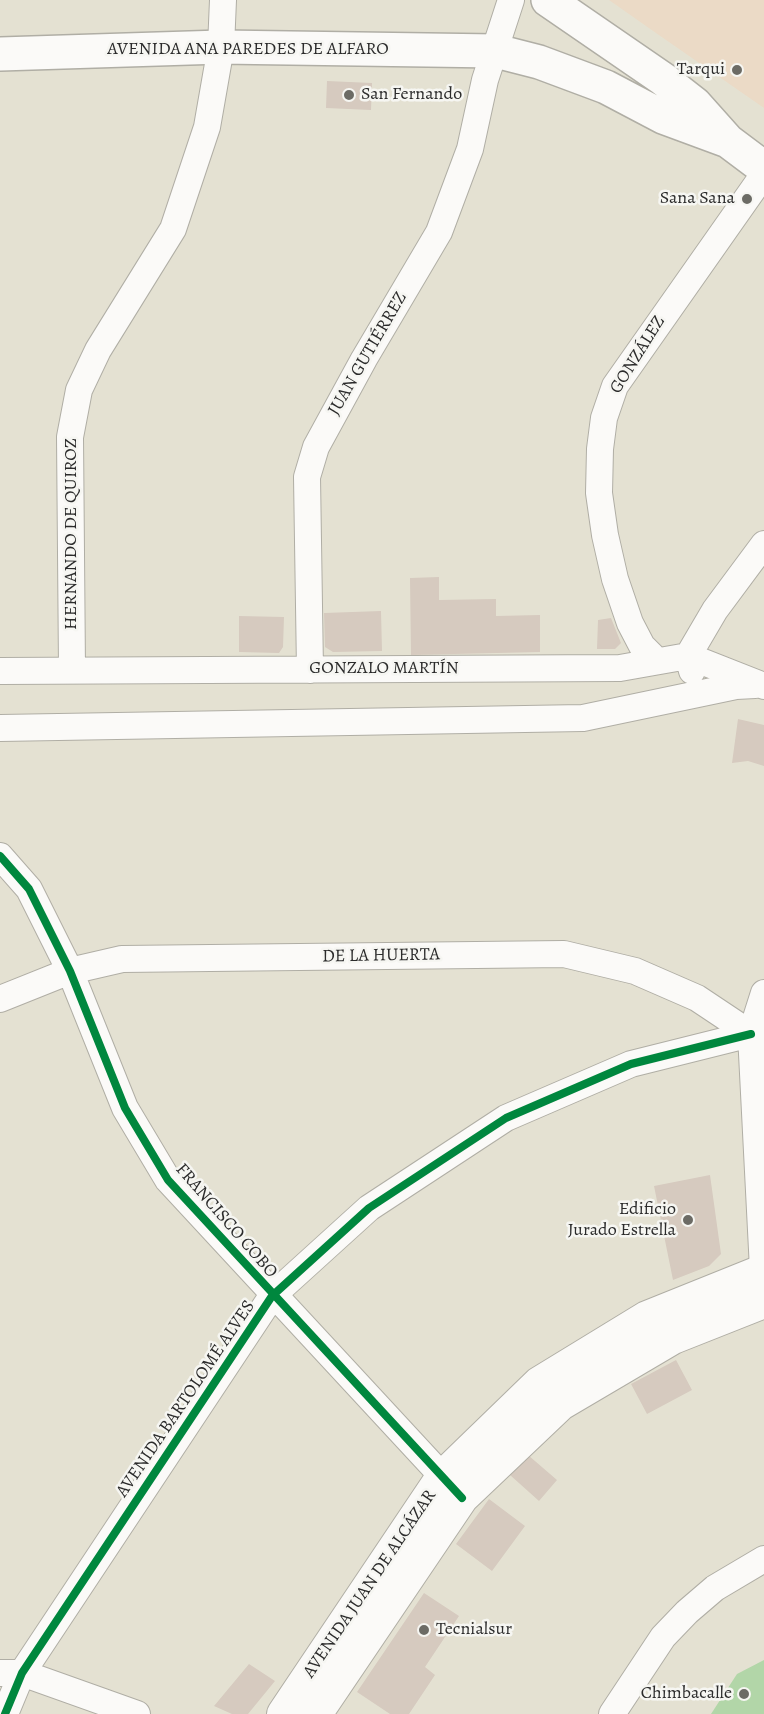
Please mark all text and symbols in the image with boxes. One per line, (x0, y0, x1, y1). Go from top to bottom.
street label: AVENIDA ANA PAREDES DE ALFARO (107, 39, 389, 61)
place label: Tarqui (677, 59, 725, 81)
marker: Tarqui (730, 63, 744, 77)
place label: San Fernando (361, 84, 462, 106)
marker: San Fernando (342, 88, 356, 102)
place label: Sana Sana (660, 188, 735, 210)
marker: Sana Sana (740, 192, 754, 206)
street label: JUAN GUTIÉRREZ (324, 288, 412, 420)
street label: GONZÁLEZ (606, 312, 670, 398)
street label: HERNANDO DE QUIROZ (61, 438, 83, 630)
street label: GONZALO MARTÍN (309, 658, 459, 680)
street label: DE LA HUERTA (322, 944, 440, 968)
street label: FRANCISCO COBO (170, 1159, 282, 1283)
place label: Edificio Jurado Estrella (568, 1199, 676, 1242)
marker: Edificio Jurado Estrella (681, 1213, 695, 1227)
street label: AVENIDA BARTOLOMÉ ALVES (112, 1296, 260, 1502)
street label: AVENIDA JUAN DE ALCÁZAR (299, 1486, 441, 1682)
place label: Tecnialsur (436, 1619, 512, 1641)
marker: Tecnialsur (417, 1623, 431, 1637)
place label: Chimbacalle (641, 1683, 732, 1705)
marker: Chimbacalle (737, 1687, 751, 1701)

